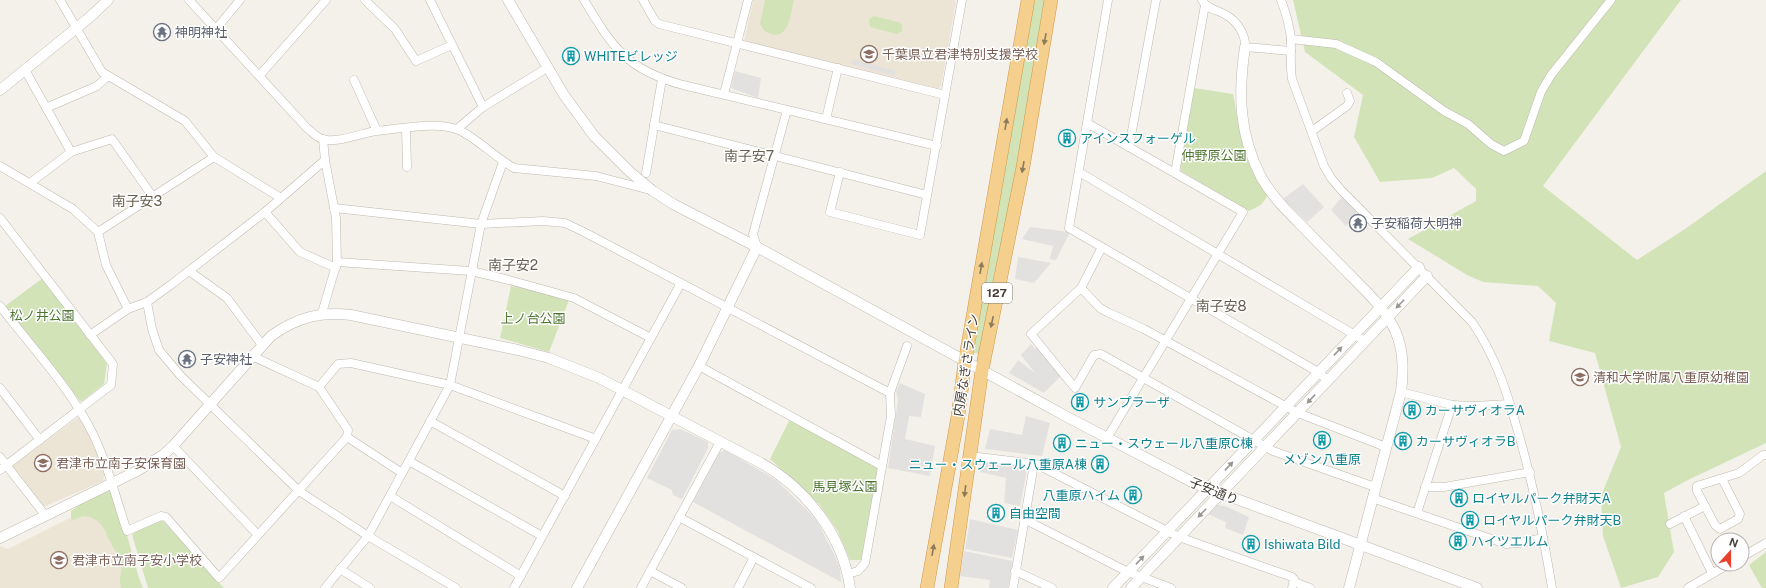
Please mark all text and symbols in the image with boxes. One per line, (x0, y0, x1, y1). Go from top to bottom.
temple icon: 神明神社 (152, 22, 172, 42)
place label: 神明神社 (175, 25, 227, 40)
one-way arrow (1042, 32, 1048, 45)
school or university icon: 千葉県立君津特別支援学校 (859, 44, 879, 64)
building icon: WHITEビレッジ (561, 46, 581, 66)
place label: 千葉県立君津特別支援学校 (882, 47, 1038, 62)
place label: WHITEビレッジ (584, 49, 678, 64)
one-way arrow (1003, 118, 1009, 130)
building icon: アインスフォーゲル (1057, 128, 1077, 148)
place label: アインスフォーゲル (1080, 131, 1196, 146)
district label: 南子安7 (724, 148, 774, 164)
park label: 仲野原公園 (1181, 148, 1247, 163)
one-way arrow (1020, 160, 1026, 173)
district label: 南子安3 (112, 193, 163, 209)
temple icon: 子安稲荷大明神 (1348, 213, 1368, 233)
place label: 子安稲荷大明神 (1371, 216, 1462, 231)
district label: 南子安2 (488, 257, 538, 273)
one-way arrow (978, 262, 984, 275)
road number: 127 (982, 283, 1012, 303)
district label: 南子安8 (1195, 298, 1247, 314)
one-way arrow (1396, 299, 1405, 309)
park label: 松ノ井公園 (9, 308, 75, 323)
park label: 上ノ台公園 (500, 311, 566, 326)
street label: 内房なぎさライン (950, 312, 982, 418)
one-way arrow (988, 315, 994, 328)
one-way arrow (1333, 346, 1343, 356)
temple icon: 子安神社 (177, 349, 197, 369)
place label: 子安神社 (200, 352, 252, 367)
school or university icon: 清和大学附属八重原幼稚園 (1570, 367, 1590, 387)
place label: 清和大学附属八重原幼稚園 (1593, 370, 1749, 385)
building icon: サンプラーザ (1070, 392, 1090, 412)
one-way arrow (1307, 394, 1316, 403)
place label: サンプラーザ (1093, 395, 1170, 410)
building icon: カーサヴィオラA (1402, 400, 1422, 420)
place label: カーサヴィオラA (1425, 403, 1525, 418)
building icon: メゾン八重原 (1312, 430, 1332, 450)
building icon: カーサヴィオラB (1393, 431, 1413, 451)
building icon: ニュー・スウェール八重原C棟 (1052, 433, 1072, 453)
place label: カーサヴィオラB (1416, 434, 1515, 449)
place label: ニュー・スウェール八重原C棟 (1075, 436, 1253, 451)
place label: メゾン八重原 (1283, 452, 1361, 467)
school or university icon: 君津市立南子安保育園 (33, 453, 53, 473)
building icon: ニュー・スウェール八重原A棟 (1090, 454, 1110, 474)
place label: 君津市立南子安保育園 (56, 456, 186, 471)
place label: ニュー・スウェール八重原A棟 (909, 457, 1087, 472)
one-way arrow (1225, 460, 1234, 471)
street label: 子安通り (1187, 474, 1241, 508)
park label: 馬見塚公園 (812, 479, 878, 494)
one-way arrow (962, 485, 968, 497)
building icon: 八重原ハイム (1123, 485, 1143, 505)
place label: 八重原ハイム (1043, 488, 1120, 503)
building icon: ロイヤルパーク弁財天A (1449, 488, 1469, 508)
place label: ロイヤルパーク弁財天A (1472, 491, 1611, 506)
building icon: 自由空間 (986, 503, 1006, 523)
place label: 自由空間 (1009, 506, 1061, 521)
one-way arrow (1197, 508, 1207, 518)
building icon: ロイヤルパーク弁財天B (1460, 510, 1480, 530)
place label: ロイヤルパーク弁財天B (1483, 513, 1621, 528)
building icon: ハイツエルム (1448, 531, 1468, 551)
north arrow (1710, 532, 1750, 572)
building icon: Ishiwata Bild (1241, 534, 1261, 554)
place label: ハイツエルム (1471, 534, 1548, 549)
text: N (1727, 536, 1740, 550)
place label: Ishiwata Bild (1264, 537, 1341, 552)
one-way arrow (931, 543, 937, 556)
school or university icon: 君津市立南子安小学校 (49, 550, 69, 570)
place label: 君津市立南子安小学校 (72, 553, 202, 568)
one-way arrow (1135, 555, 1145, 565)

